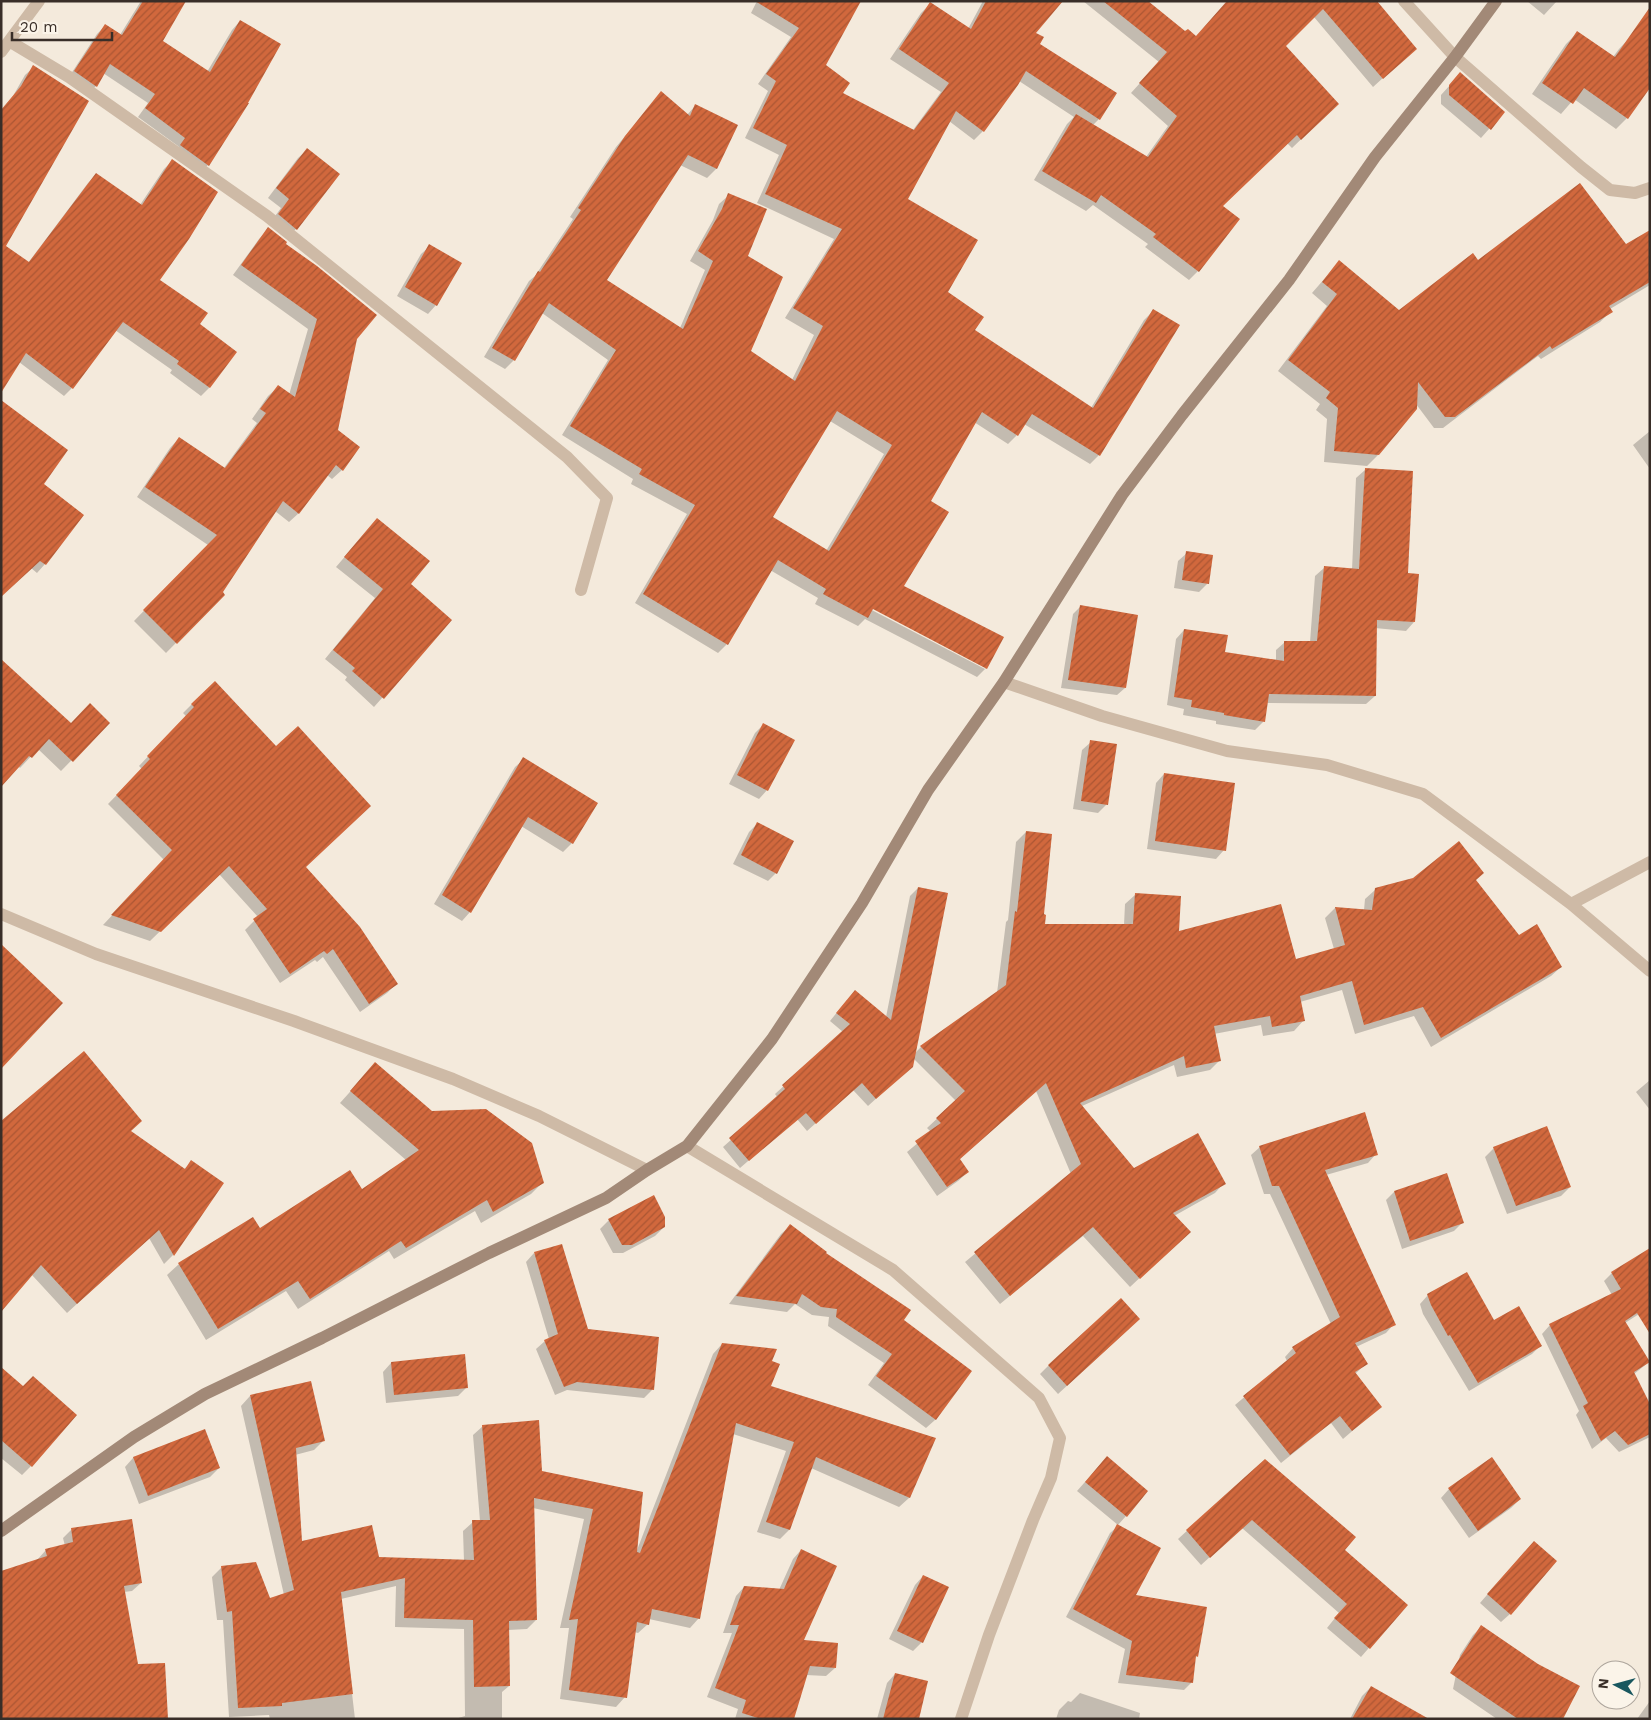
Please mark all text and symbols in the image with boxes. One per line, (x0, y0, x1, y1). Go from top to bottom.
scale bar (12, 10, 112, 42)
text: 20 m (20, 18, 58, 36)
north arrow (1591, 1660, 1641, 1710)
text: N (1595, 1678, 1612, 1690)

